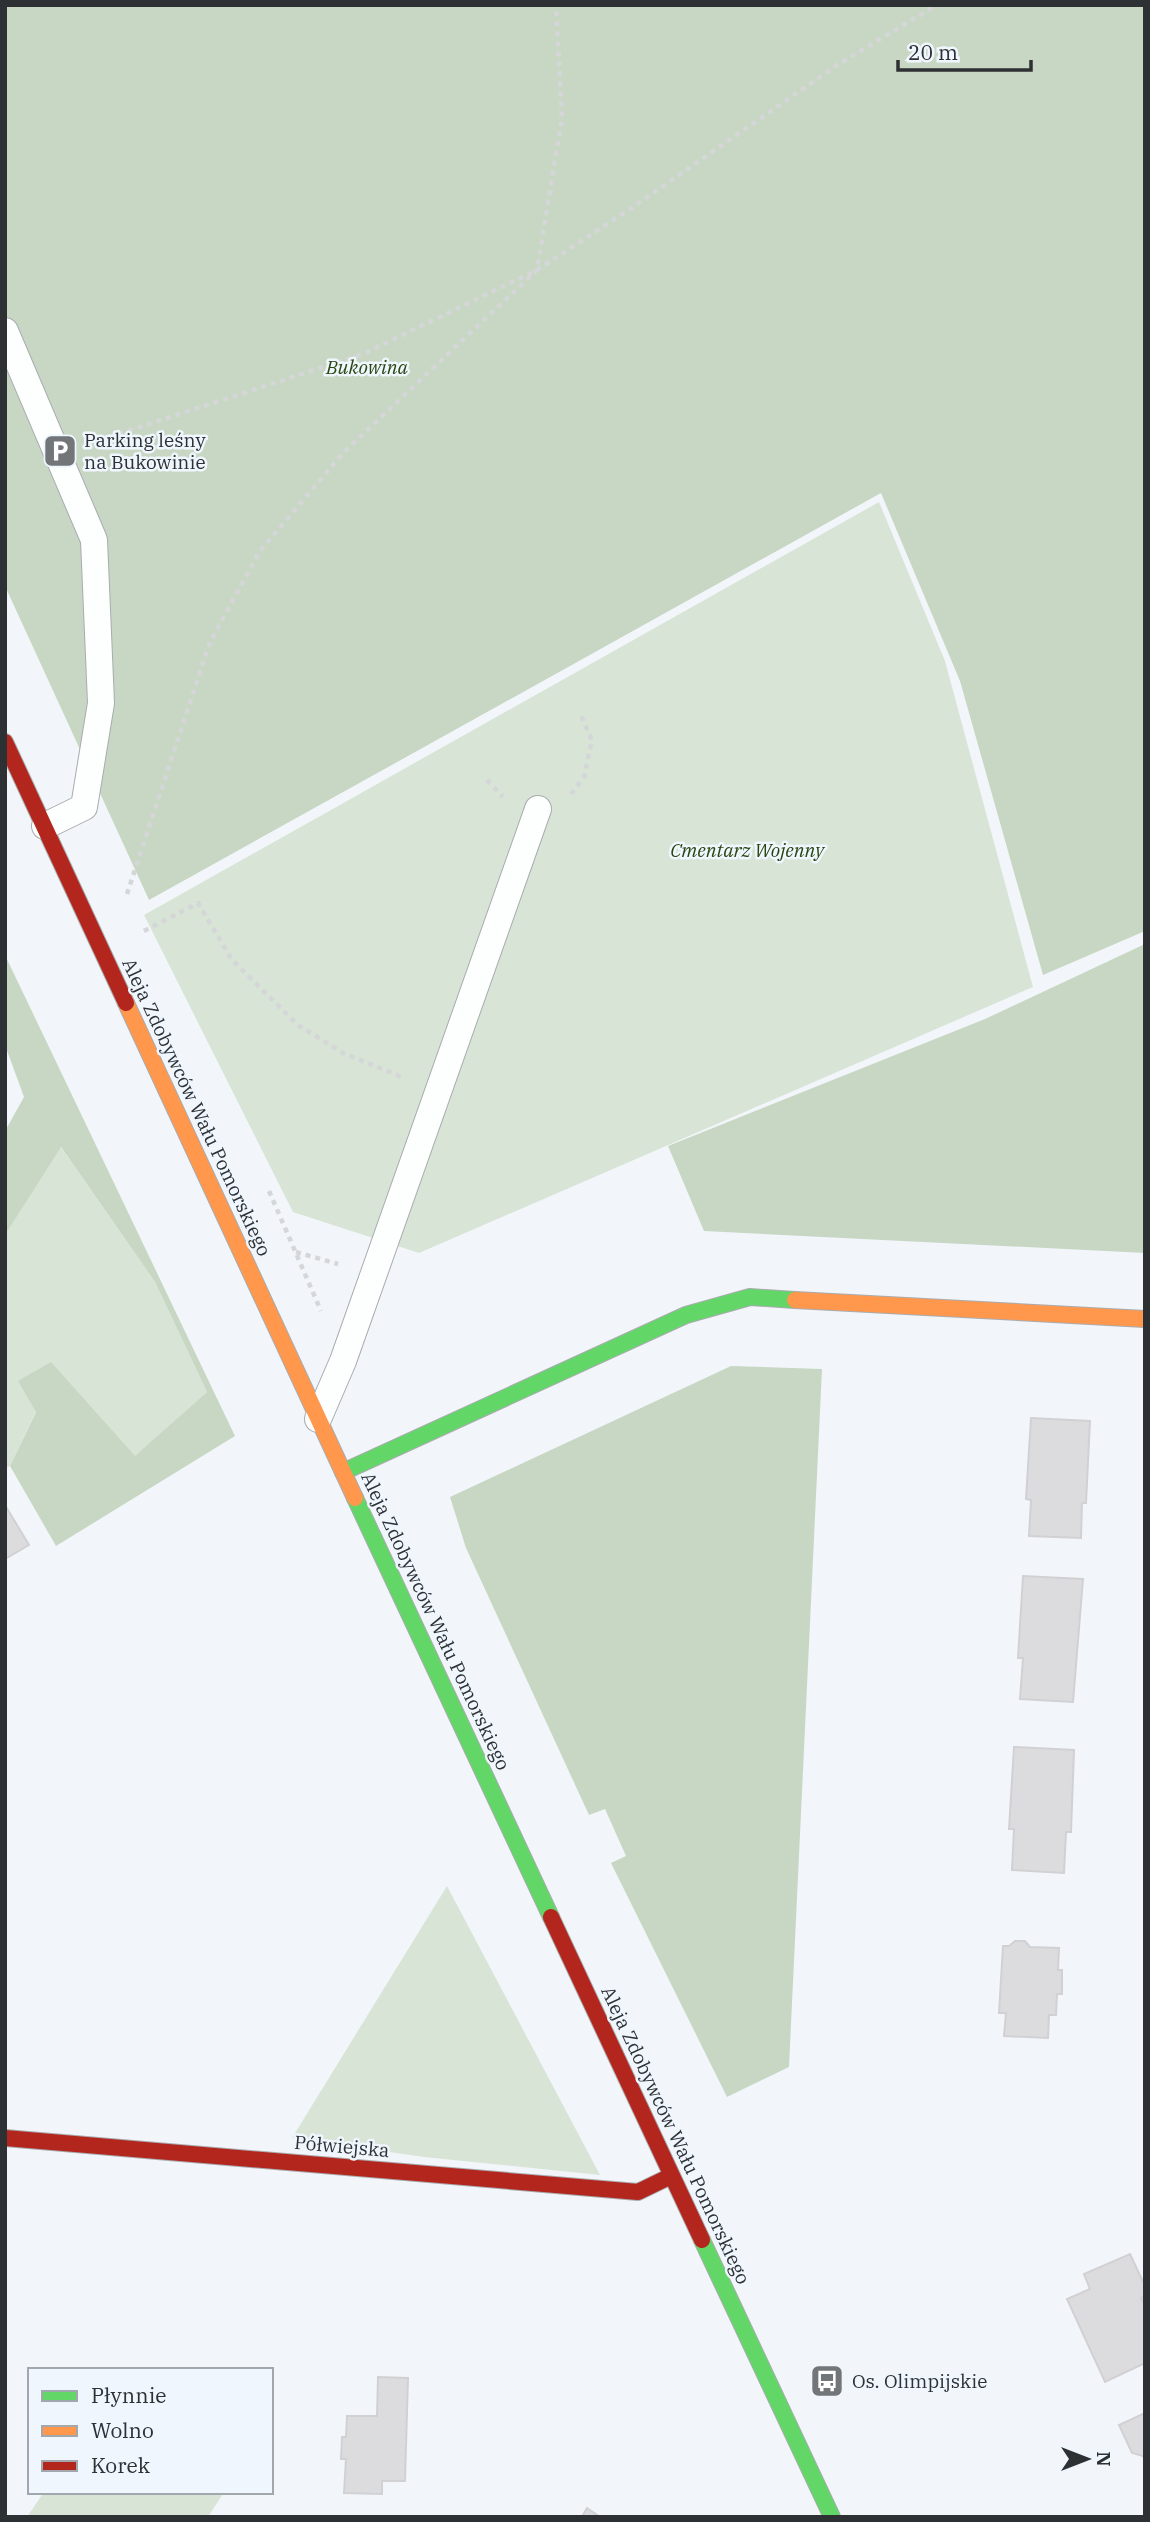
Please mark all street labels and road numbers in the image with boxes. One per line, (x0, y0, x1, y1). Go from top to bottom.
street label: Aleja Zdobywców Wału Pomorskiego (117, 954, 277, 1260)
street label: Aleja Zdobywców Wału Pomorskiego (356, 1468, 516, 1774)
street label: Aleja Zdobywców Wału Pomorskiego (596, 1982, 756, 2288)
street label: Półwiejska (293, 2130, 391, 2162)

